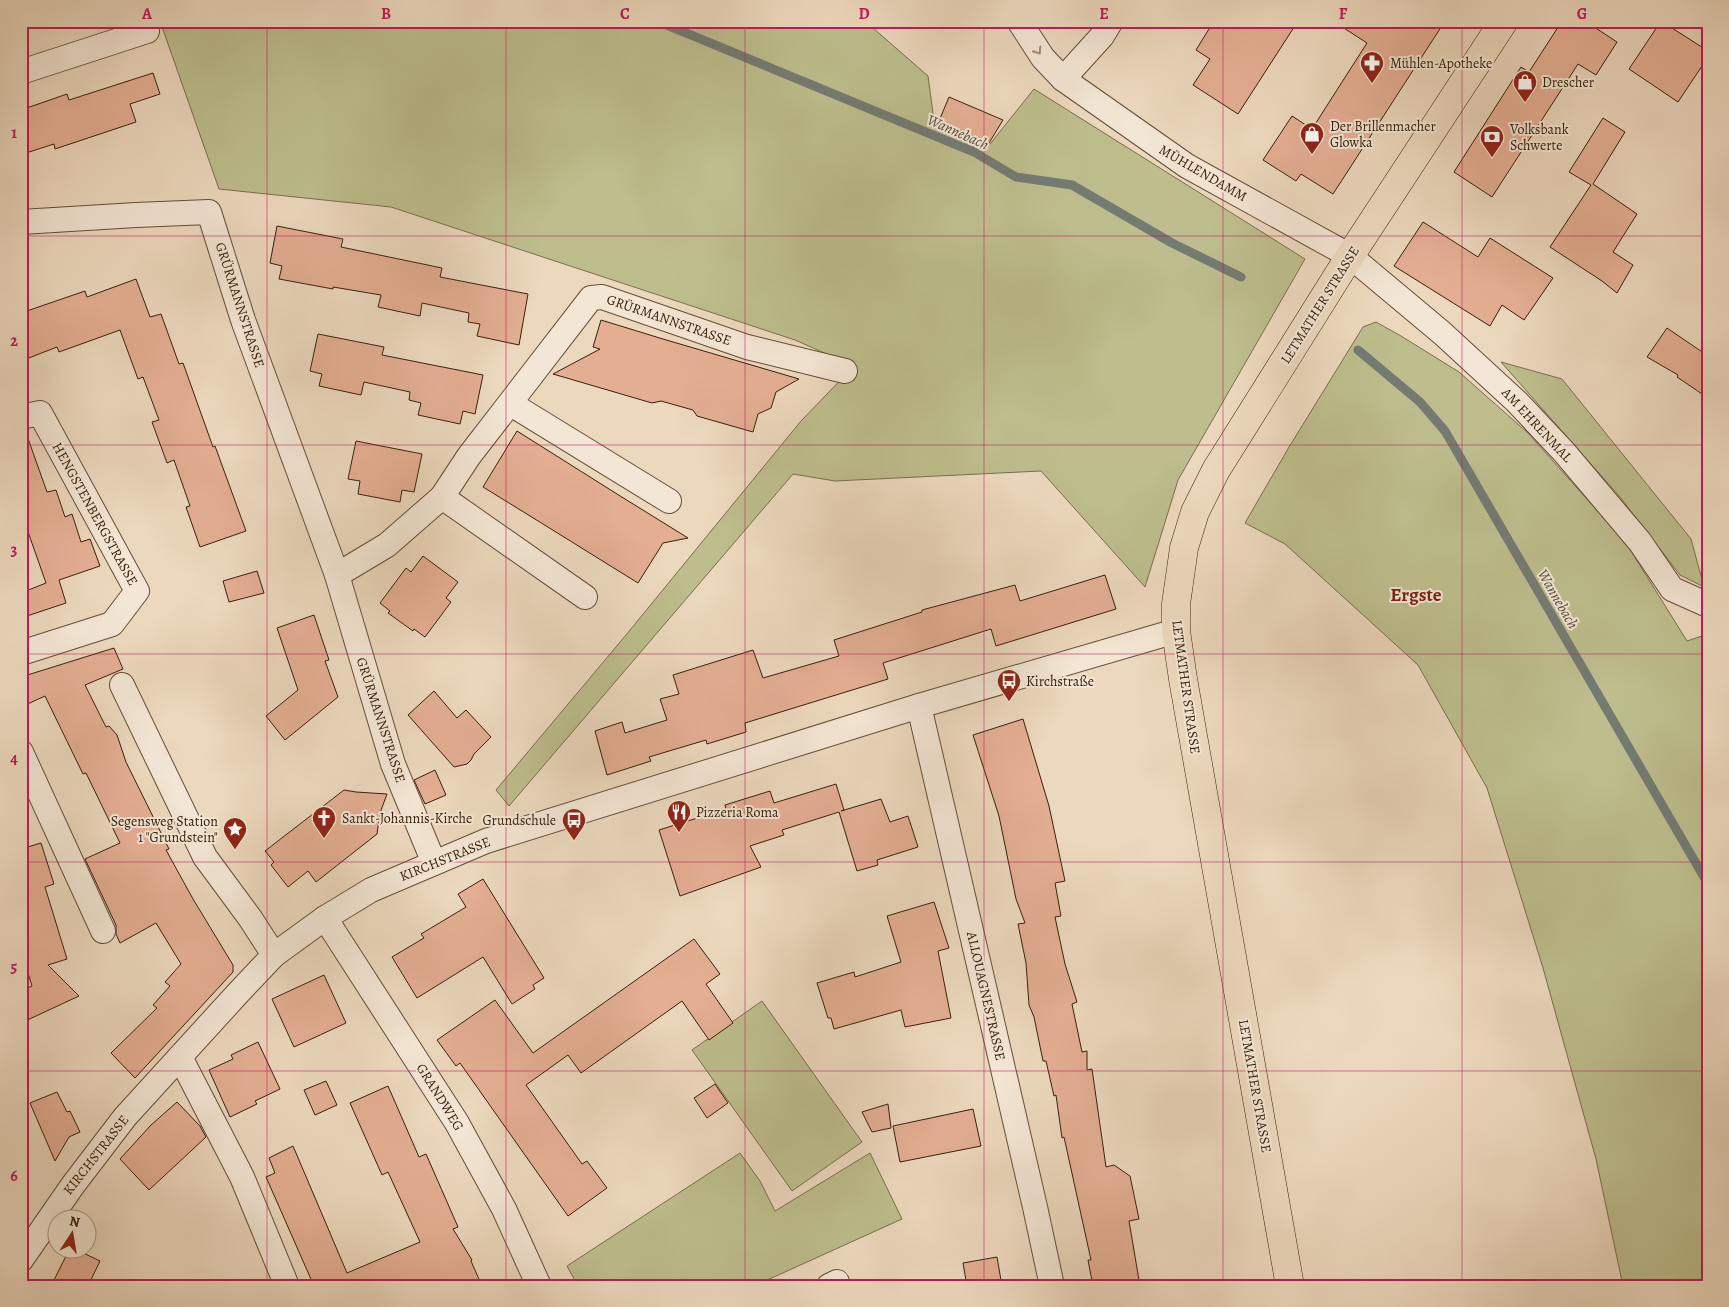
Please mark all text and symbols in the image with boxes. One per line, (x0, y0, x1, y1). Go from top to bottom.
text: A (141, 3, 153, 25)
text: B (381, 3, 391, 25)
text: C (620, 3, 630, 25)
text: D (858, 3, 870, 25)
text: E (1099, 3, 1109, 25)
text: F (1339, 3, 1348, 25)
text: G (1577, 3, 1587, 25)
one-way arrow (1032, 45, 1041, 54)
pharmacy icon: Mühlen-Apotheke (1359, 50, 1385, 84)
place label: Mühlen-Apotheke (1390, 54, 1492, 73)
shop icon: Drescher (1512, 69, 1538, 103)
place label: Drescher (1542, 73, 1595, 92)
water label: Wannebach (924, 110, 992, 154)
place label: Der Brillenmacher Glowka (1330, 117, 1436, 152)
place label: Volksbank Schwerte (1509, 120, 1569, 155)
shop icon: Der Brillenmacher Glowka (1299, 121, 1325, 155)
text: 1 (11, 122, 17, 144)
bank icon: Volksbank Schwerte (1479, 124, 1505, 158)
street label: MÜHLENDAMM (1156, 140, 1251, 206)
street label: GRÜRMANNSTRASSE (211, 240, 269, 370)
street label: LETMATHER STRASSE (1276, 243, 1364, 367)
street label: GRÜRMANNSTRASSE (604, 290, 734, 350)
text: 2 (10, 330, 18, 352)
street label: AM EHRENMAL (1497, 383, 1577, 467)
street label: HENGSTENBERGSTRASSE (48, 439, 142, 589)
text: 3 (11, 539, 18, 561)
water label: Wannebach (1533, 566, 1583, 632)
district label: Ergste (1390, 582, 1442, 608)
street label: LETMATHER STRASSE (1167, 619, 1205, 755)
street label: GRÜRMANNSTRASSE (352, 655, 410, 785)
bus stop icon: Kirchstraße (996, 668, 1022, 702)
place label: Kirchstraße (1026, 672, 1094, 691)
text: 4 (10, 748, 18, 770)
restaurant icon: Pizzeria Roma (666, 799, 692, 833)
place label: Pizzeria Roma (696, 803, 779, 822)
church icon: Sankt-Johannis-Kirche (311, 805, 337, 839)
bus stop icon: Grundschule (561, 807, 587, 841)
place label: Sankt-Johannis-Kirche (342, 809, 472, 828)
place label: Grundschule (483, 811, 556, 830)
place label: Segensweg Station 1 "Grundstein" (111, 812, 218, 847)
place icon: Segensweg Station 1 "Grundstein" (222, 816, 248, 850)
street label: KIRCHSTRASSE (397, 832, 493, 886)
street label: ALLOUAGNESTRASSE (962, 929, 1010, 1062)
text: 5 (11, 956, 18, 978)
street label: LETMATHER STRASSE (1234, 1018, 1276, 1154)
street label: GRANDWEG (412, 1060, 468, 1134)
street label: KIRCHSTRASSE (59, 1111, 133, 1199)
text: 6 (10, 1165, 18, 1187)
north arrow (48, 1210, 98, 1260)
text: N (68, 1211, 82, 1232)

